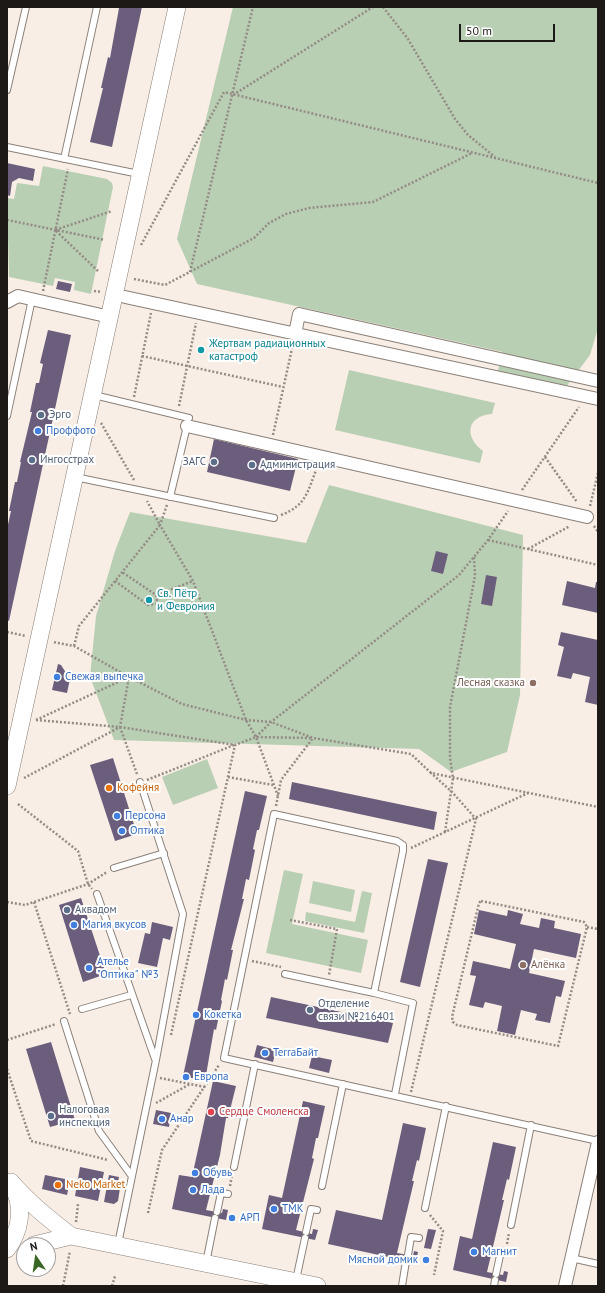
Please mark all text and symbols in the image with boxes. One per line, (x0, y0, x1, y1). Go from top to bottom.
scale bar (461, 16, 557, 42)
text: 50 m (466, 23, 492, 38)
place label: Жертвам радиационных катастроф (209, 337, 326, 363)
marker: Жертвам радиационных катастроф (196, 345, 206, 355)
place label: Эрго (49, 408, 71, 422)
marker: Эрго (36, 410, 46, 420)
place label: Проффото (46, 424, 96, 438)
marker: Проффото (33, 426, 43, 436)
place label: Ингосстрах (40, 453, 94, 467)
marker: Ингосстрах (27, 455, 37, 465)
place label: ЗАГС (183, 455, 206, 469)
marker: ЗАГС (209, 457, 219, 467)
place label: Администрация (260, 458, 335, 472)
marker: Администрация (247, 460, 257, 470)
place label: Св. Пётр и Феврония (157, 587, 215, 613)
marker: Св. Пётр и Феврония (144, 595, 154, 605)
place label: Свежая выпечка (65, 670, 143, 684)
marker: Свежая выпечка (52, 672, 62, 682)
place label: Лесная сказка (457, 676, 525, 690)
marker: Лесная сказка (528, 678, 538, 688)
place label: Кофейня (117, 781, 159, 795)
marker: Кофейня (104, 783, 114, 793)
place label: Персона (125, 809, 166, 823)
marker: Персона (112, 811, 122, 821)
place label: Оптика (130, 824, 165, 838)
marker: Оптика (117, 826, 127, 836)
place label: Аквадом (75, 903, 117, 917)
marker: Аквадом (62, 905, 72, 915)
place label: Магия вкусов (82, 918, 146, 932)
marker: Магия вкусов (69, 920, 79, 930)
place label: Ателье "Оптика" №3 (97, 955, 159, 981)
place label: Алёнка (531, 958, 565, 972)
marker: Алёнка (518, 960, 528, 970)
marker: Ателье "Оптика" №3 (84, 963, 94, 973)
place label: Отделение связи №216401 (318, 997, 395, 1023)
marker: Отделение связи №216401 (305, 1005, 315, 1015)
place label: Кокетка (204, 1008, 242, 1022)
marker: Кокетка (191, 1010, 201, 1020)
place label: TerraБайт (273, 1046, 318, 1060)
marker: TerraБайт (260, 1048, 270, 1058)
place label: Европа (194, 1070, 229, 1084)
marker: Европа (181, 1072, 191, 1082)
place label: Налоговая инспекция (59, 1103, 110, 1129)
place label: Сердце Смоленска (219, 1105, 309, 1119)
marker: Сердце Смоленска (206, 1107, 216, 1117)
marker: Налоговая инспекция (46, 1111, 56, 1121)
place label: Анар (170, 1112, 194, 1126)
marker: Анар (157, 1114, 167, 1124)
place label: Обувь (203, 1166, 232, 1180)
marker: Обувь (190, 1168, 200, 1178)
place label: Neko Market (66, 1178, 125, 1192)
marker: Neko Market (53, 1180, 63, 1190)
place label: Лада (201, 1183, 225, 1197)
marker: Лада (188, 1185, 198, 1195)
place label: TMK (282, 1202, 304, 1216)
marker: TMK (269, 1204, 279, 1214)
place label: АРП (240, 1211, 260, 1225)
marker: АРП (227, 1213, 237, 1223)
north arrow (16, 1237, 56, 1277)
text: N (28, 1239, 39, 1254)
place label: Магнит (482, 1245, 517, 1259)
marker: Магнит (469, 1247, 479, 1257)
place label: Мясной домик (348, 1253, 418, 1267)
marker: Мясной домик (421, 1255, 431, 1265)

